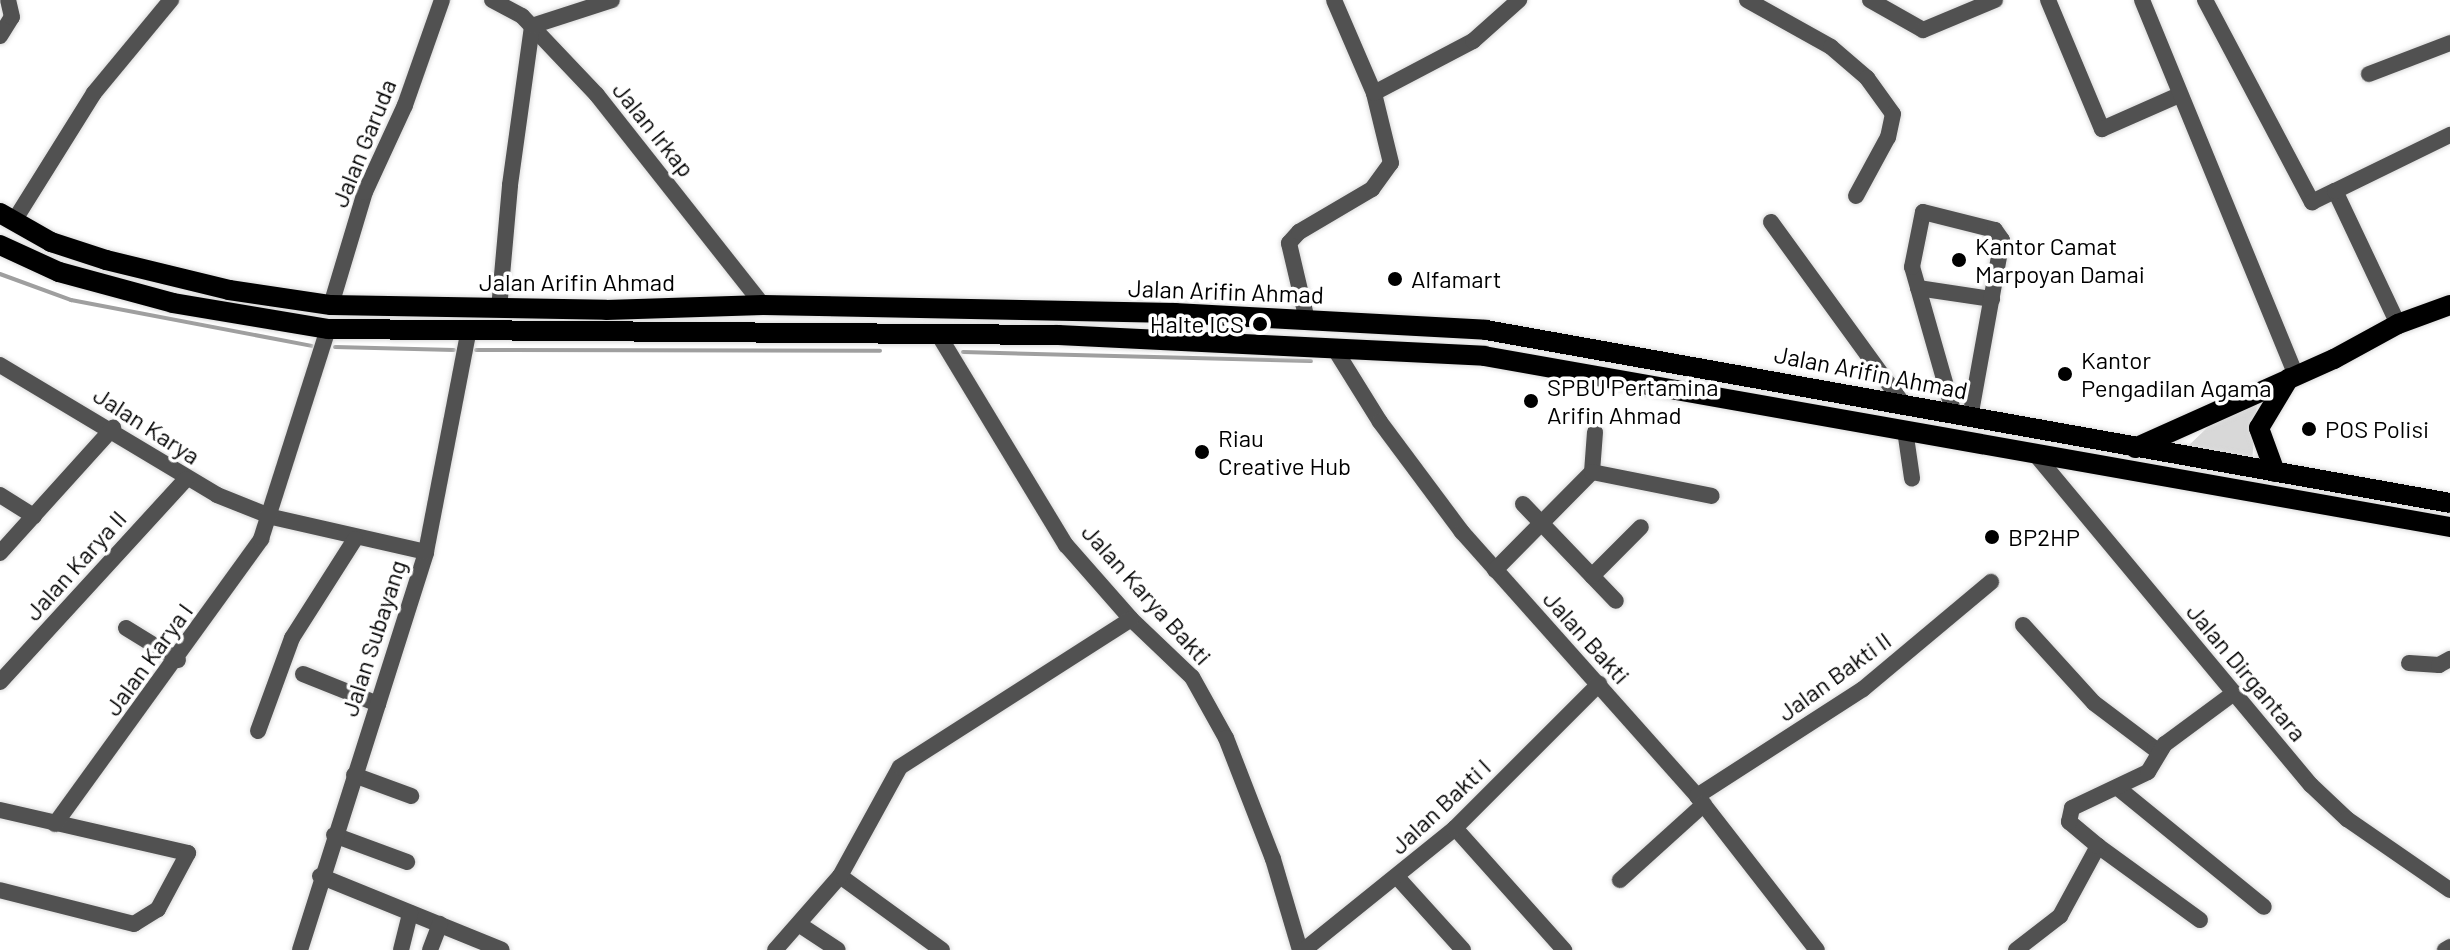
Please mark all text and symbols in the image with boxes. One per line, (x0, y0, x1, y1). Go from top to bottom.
street label: Jalan Garuda (324, 75, 402, 211)
street label: Jalan Irkap (607, 76, 701, 182)
place label: Kantor Camat Marpoyan Damai (1975, 232, 2145, 288)
marker: Kantor Camat Marpoyan Damai (1950, 251, 1968, 269)
place label: Alfamart (1411, 265, 1501, 293)
street label: Jalan Arifin Ahmad (479, 268, 675, 296)
marker: Alfamart (1386, 270, 1404, 288)
street label: Jalan Arifin Ahmad (1127, 273, 1325, 309)
place label: Halte ICS (1150, 310, 1244, 338)
marker: Halte ICS (1251, 315, 1269, 333)
street label: Jalan Arifin Ahmad (1772, 339, 1970, 405)
place label: Kantor Pengadilan Agama (2081, 346, 2272, 402)
marker: Kantor Pengadilan Agama (2056, 365, 2074, 383)
place label: SPBU Pertamina Arifin Ahmad (1547, 373, 1718, 429)
street label: Jalan Karya (88, 380, 206, 470)
marker: SPBU Pertamina Arifin Ahmad (1522, 392, 1540, 410)
place label: POS Polisi (2325, 415, 2429, 443)
marker: POS Polisi (2300, 420, 2318, 438)
place label: Riau Creative Hub (1218, 424, 1351, 480)
marker: Riau Creative Hub (1193, 443, 1211, 461)
street label: Jalan Karya II (18, 504, 132, 626)
street label: Jalan Karya Bakti (1076, 518, 1218, 670)
place label: BP2HP (2008, 523, 2080, 551)
marker: BP2HP (1983, 528, 2001, 546)
street label: Jalan Subayang (334, 556, 412, 720)
street label: Jalan Bakti (1538, 584, 1636, 690)
street label: Jalan Karya I (98, 597, 198, 721)
street label: Jalan Dirgantara (2181, 597, 2313, 747)
street label: Jalan Bakti II (1772, 625, 1896, 727)
street label: Jalan Bakti I (1384, 752, 1496, 860)

